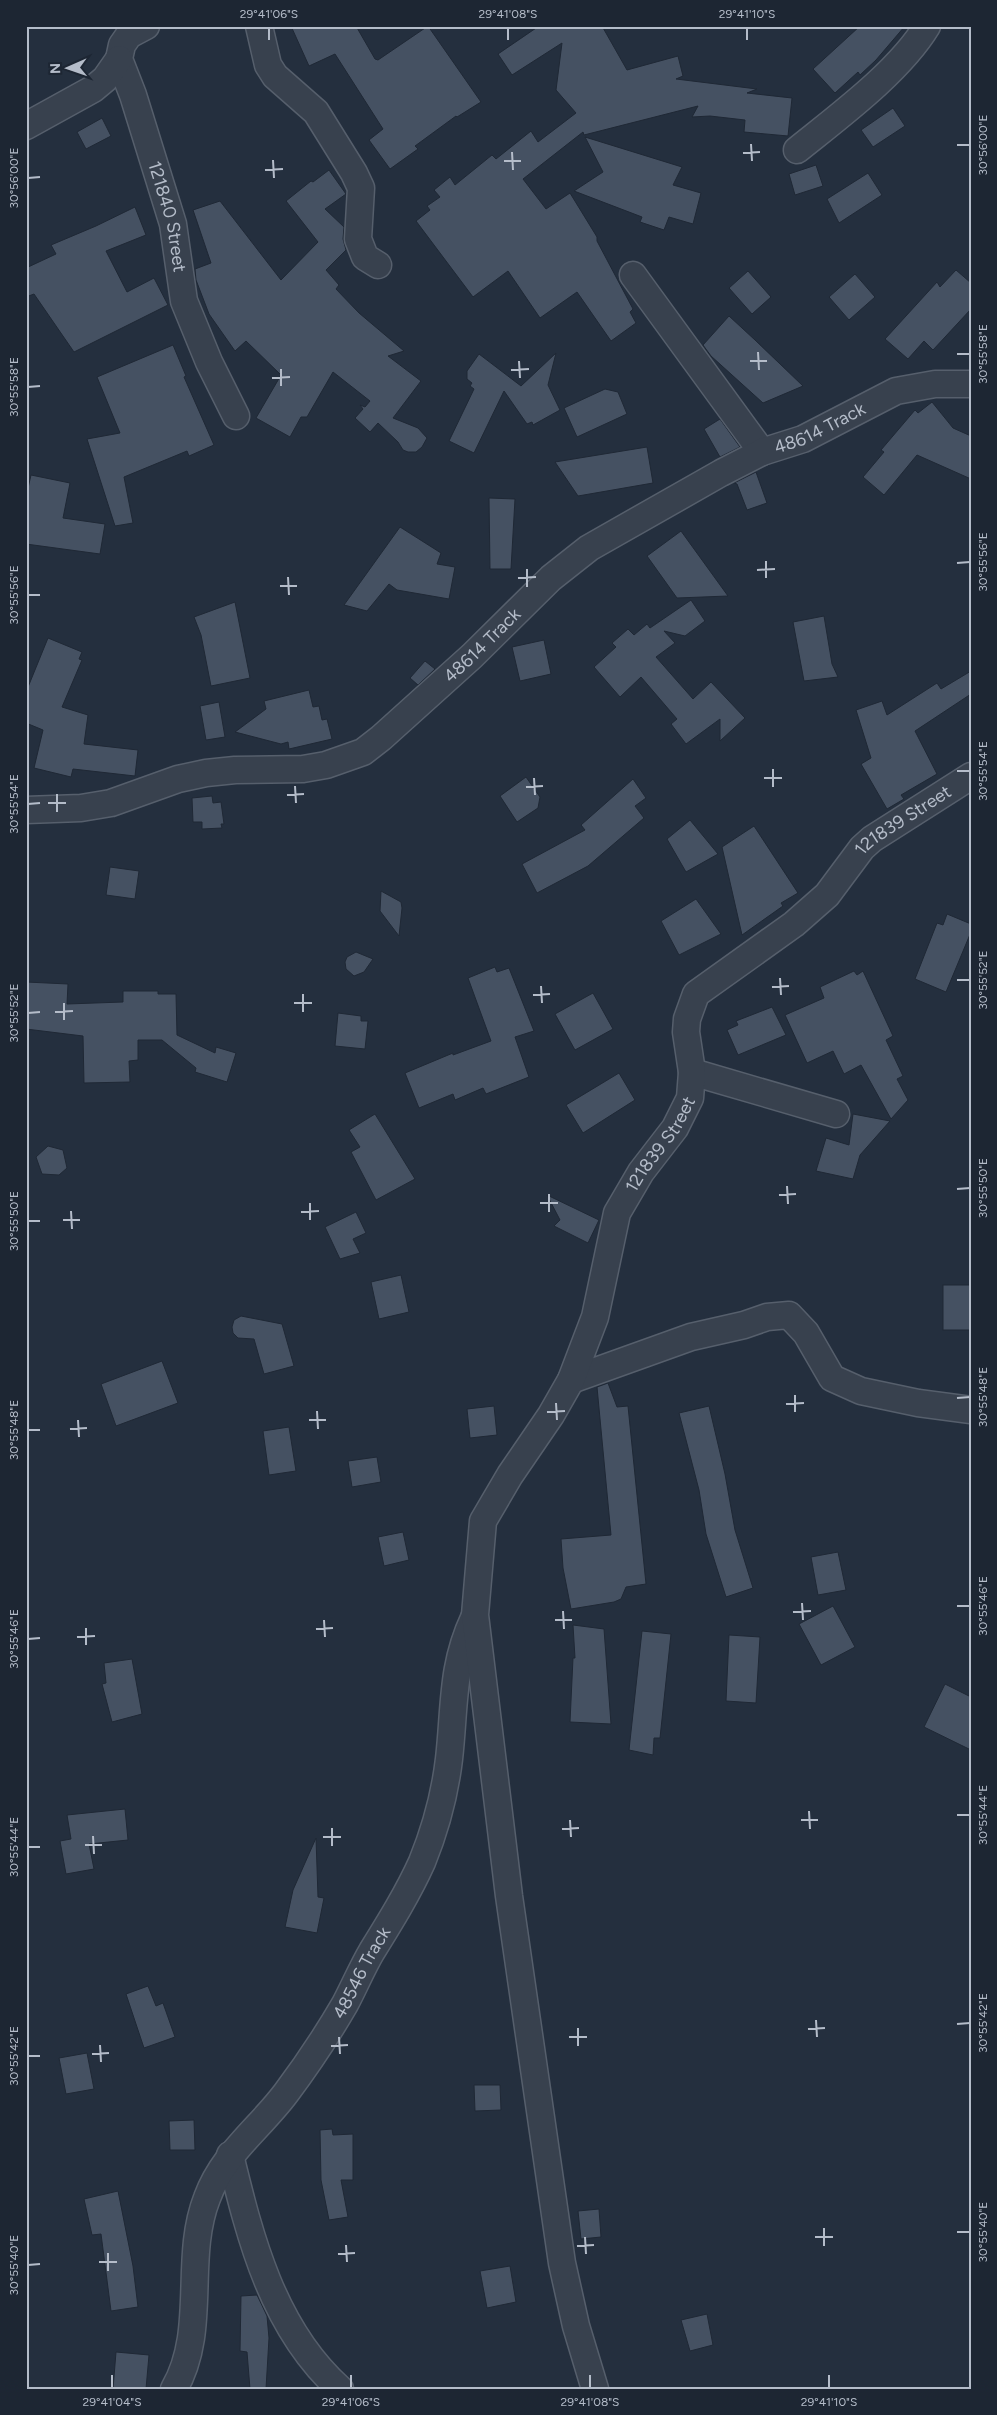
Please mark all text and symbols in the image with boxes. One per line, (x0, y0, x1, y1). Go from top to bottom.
text: 29°41'06"S (240, 7, 298, 21)
text: 29°41'08"S (478, 7, 538, 21)
text: 29°41'10"S (719, 7, 775, 21)
north arrow (42, 42, 92, 92)
text: N (47, 63, 64, 74)
text: 30°56'00"E (976, 114, 990, 176)
text: 30°56'00"E (7, 147, 21, 209)
street label: 121840 Street (143, 158, 191, 274)
text: 30°55'58"E (976, 324, 990, 384)
text: 30°55'58"E (7, 357, 21, 417)
street label: 48614 Track (771, 398, 869, 458)
text: 30°55'56"E (976, 532, 990, 592)
text: 30°55'56"E (7, 565, 21, 625)
street label: 48614 Track (439, 603, 525, 687)
text: 30°55'54"E (976, 741, 990, 801)
text: 30°55'54"E (7, 774, 21, 834)
street label: 121839 Street (850, 780, 955, 859)
text: 30°55'52"E (976, 950, 990, 1010)
text: 30°55'52"E (7, 983, 21, 1043)
street label: 121839 Street (621, 1093, 700, 1196)
text: 30°55'50"E (976, 1158, 990, 1218)
text: 30°55'50"E (7, 1191, 21, 1251)
text: 30°55'48"E (976, 1367, 990, 1427)
text: 30°55'48"E (7, 1400, 21, 1460)
text: 30°55'46"E (976, 1576, 990, 1636)
text: 30°55'46"E (7, 1609, 21, 1669)
text: 30°55'44"E (976, 1785, 990, 1845)
text: 30°55'44"E (7, 1817, 21, 1877)
street label: 48546 Track (328, 1922, 395, 2023)
text: 30°55'42"E (976, 1993, 990, 2053)
text: 30°55'42"E (7, 2026, 21, 2086)
text: 30°55'40"E (976, 2202, 990, 2262)
text: 30°55'40"E (7, 2235, 21, 2295)
text: 29°41'04"S (82, 2395, 142, 2409)
text: 29°41'06"S (322, 2395, 380, 2409)
text: 29°41'08"S (560, 2395, 620, 2409)
text: 29°41'10"S (801, 2395, 857, 2409)

